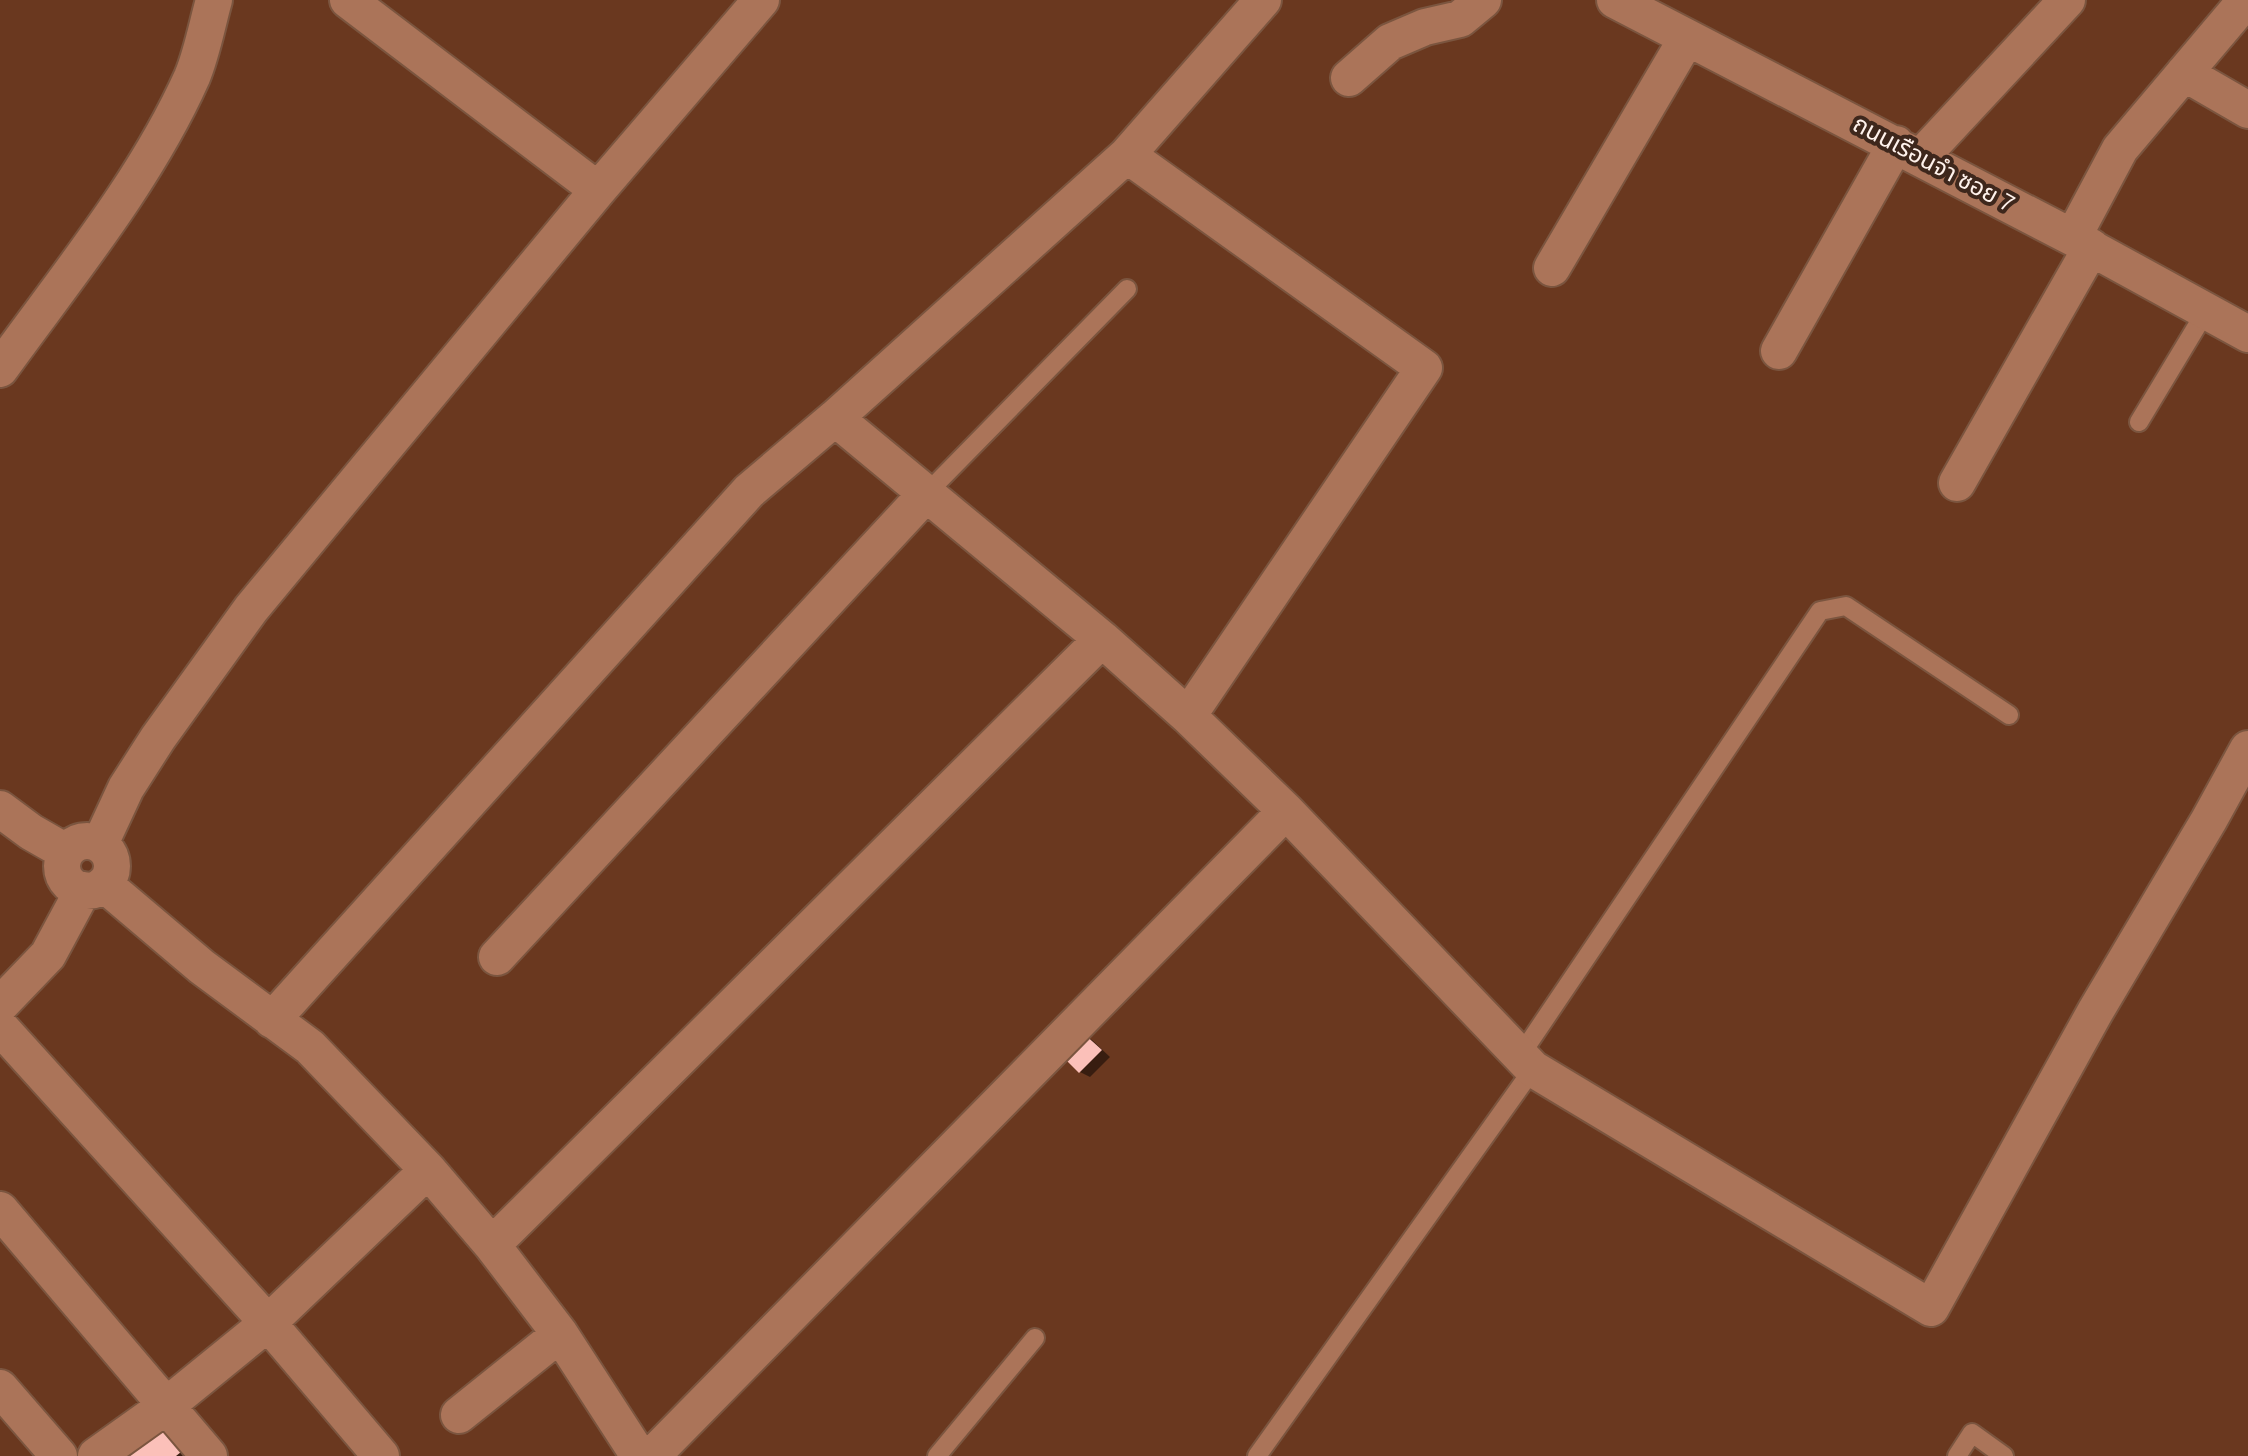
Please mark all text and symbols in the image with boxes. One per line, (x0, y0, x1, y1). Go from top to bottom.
street label: ถนนเรือนจำ ซอย 7 (1849, 110, 2020, 218)

